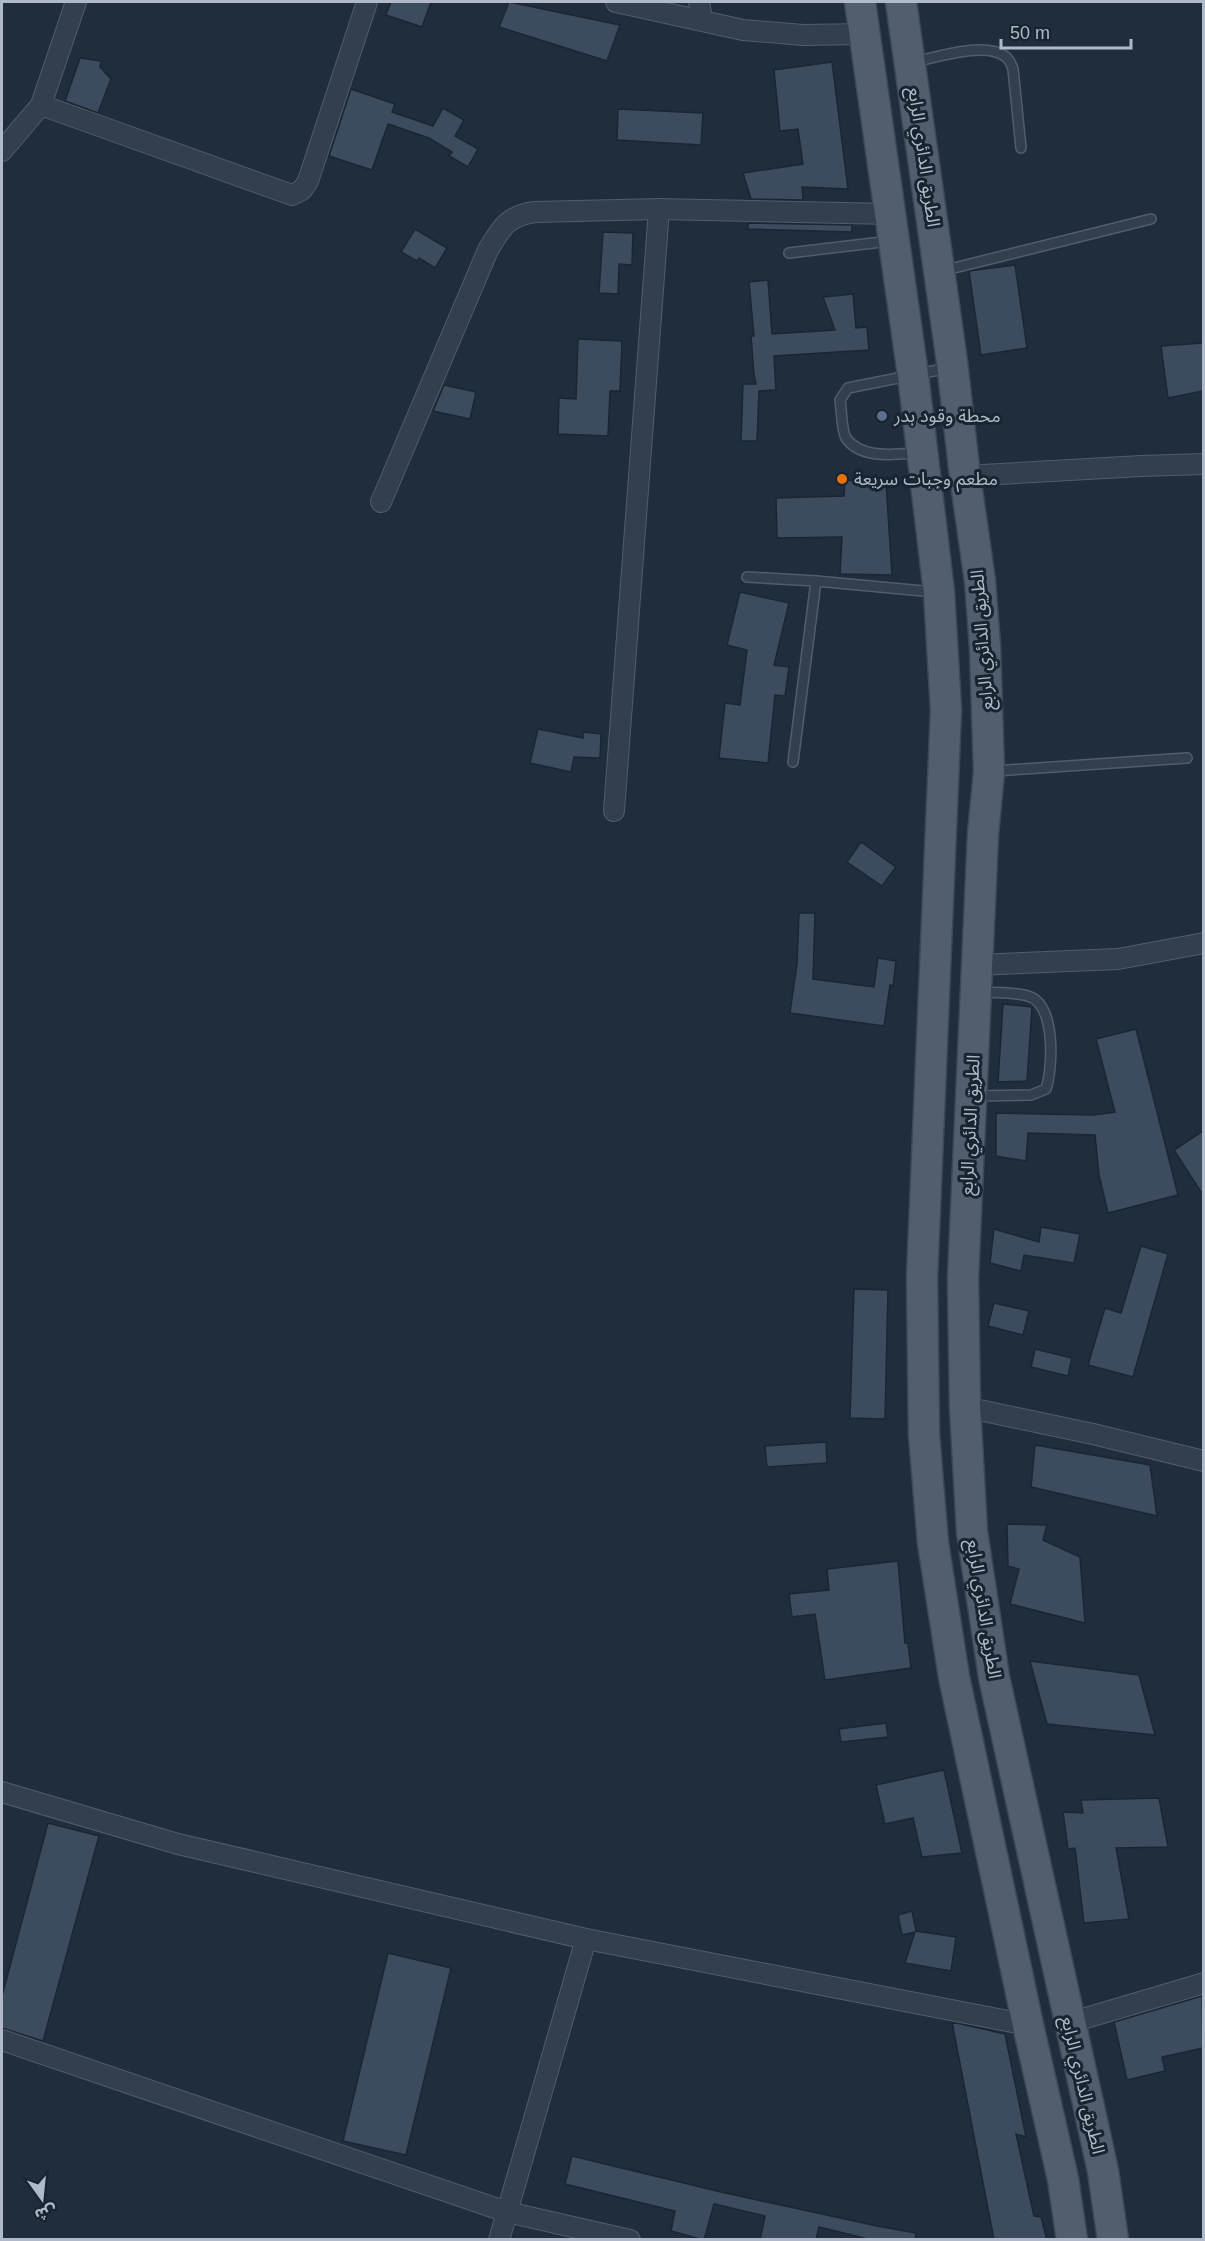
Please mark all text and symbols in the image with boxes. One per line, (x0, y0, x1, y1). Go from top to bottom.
scale bar (1001, 12, 1132, 50)
text: 50 m (1010, 23, 1050, 43)
street label: الطريق الدائري الرابع (900, 86, 944, 229)
place label: محطة وقود بدر (893, 406, 1001, 427)
marker: محطة وقود بدر (875, 409, 889, 423)
place label: مطعم وجبات سريعة (854, 469, 998, 492)
marker: مطعم وجبات سريعة (835, 472, 849, 486)
street label: الطريق الدائري الرابع (967, 569, 1001, 711)
street label: الطريق الدائري الرابع (956, 1054, 988, 1196)
street label: الطريق الدائري الرابع (959, 1538, 1005, 1681)
street label: الطريق الدائري الرابع (1053, 2014, 1109, 2157)
north arrow (12, 2169, 72, 2229)
text: ش (33, 2201, 59, 2224)

